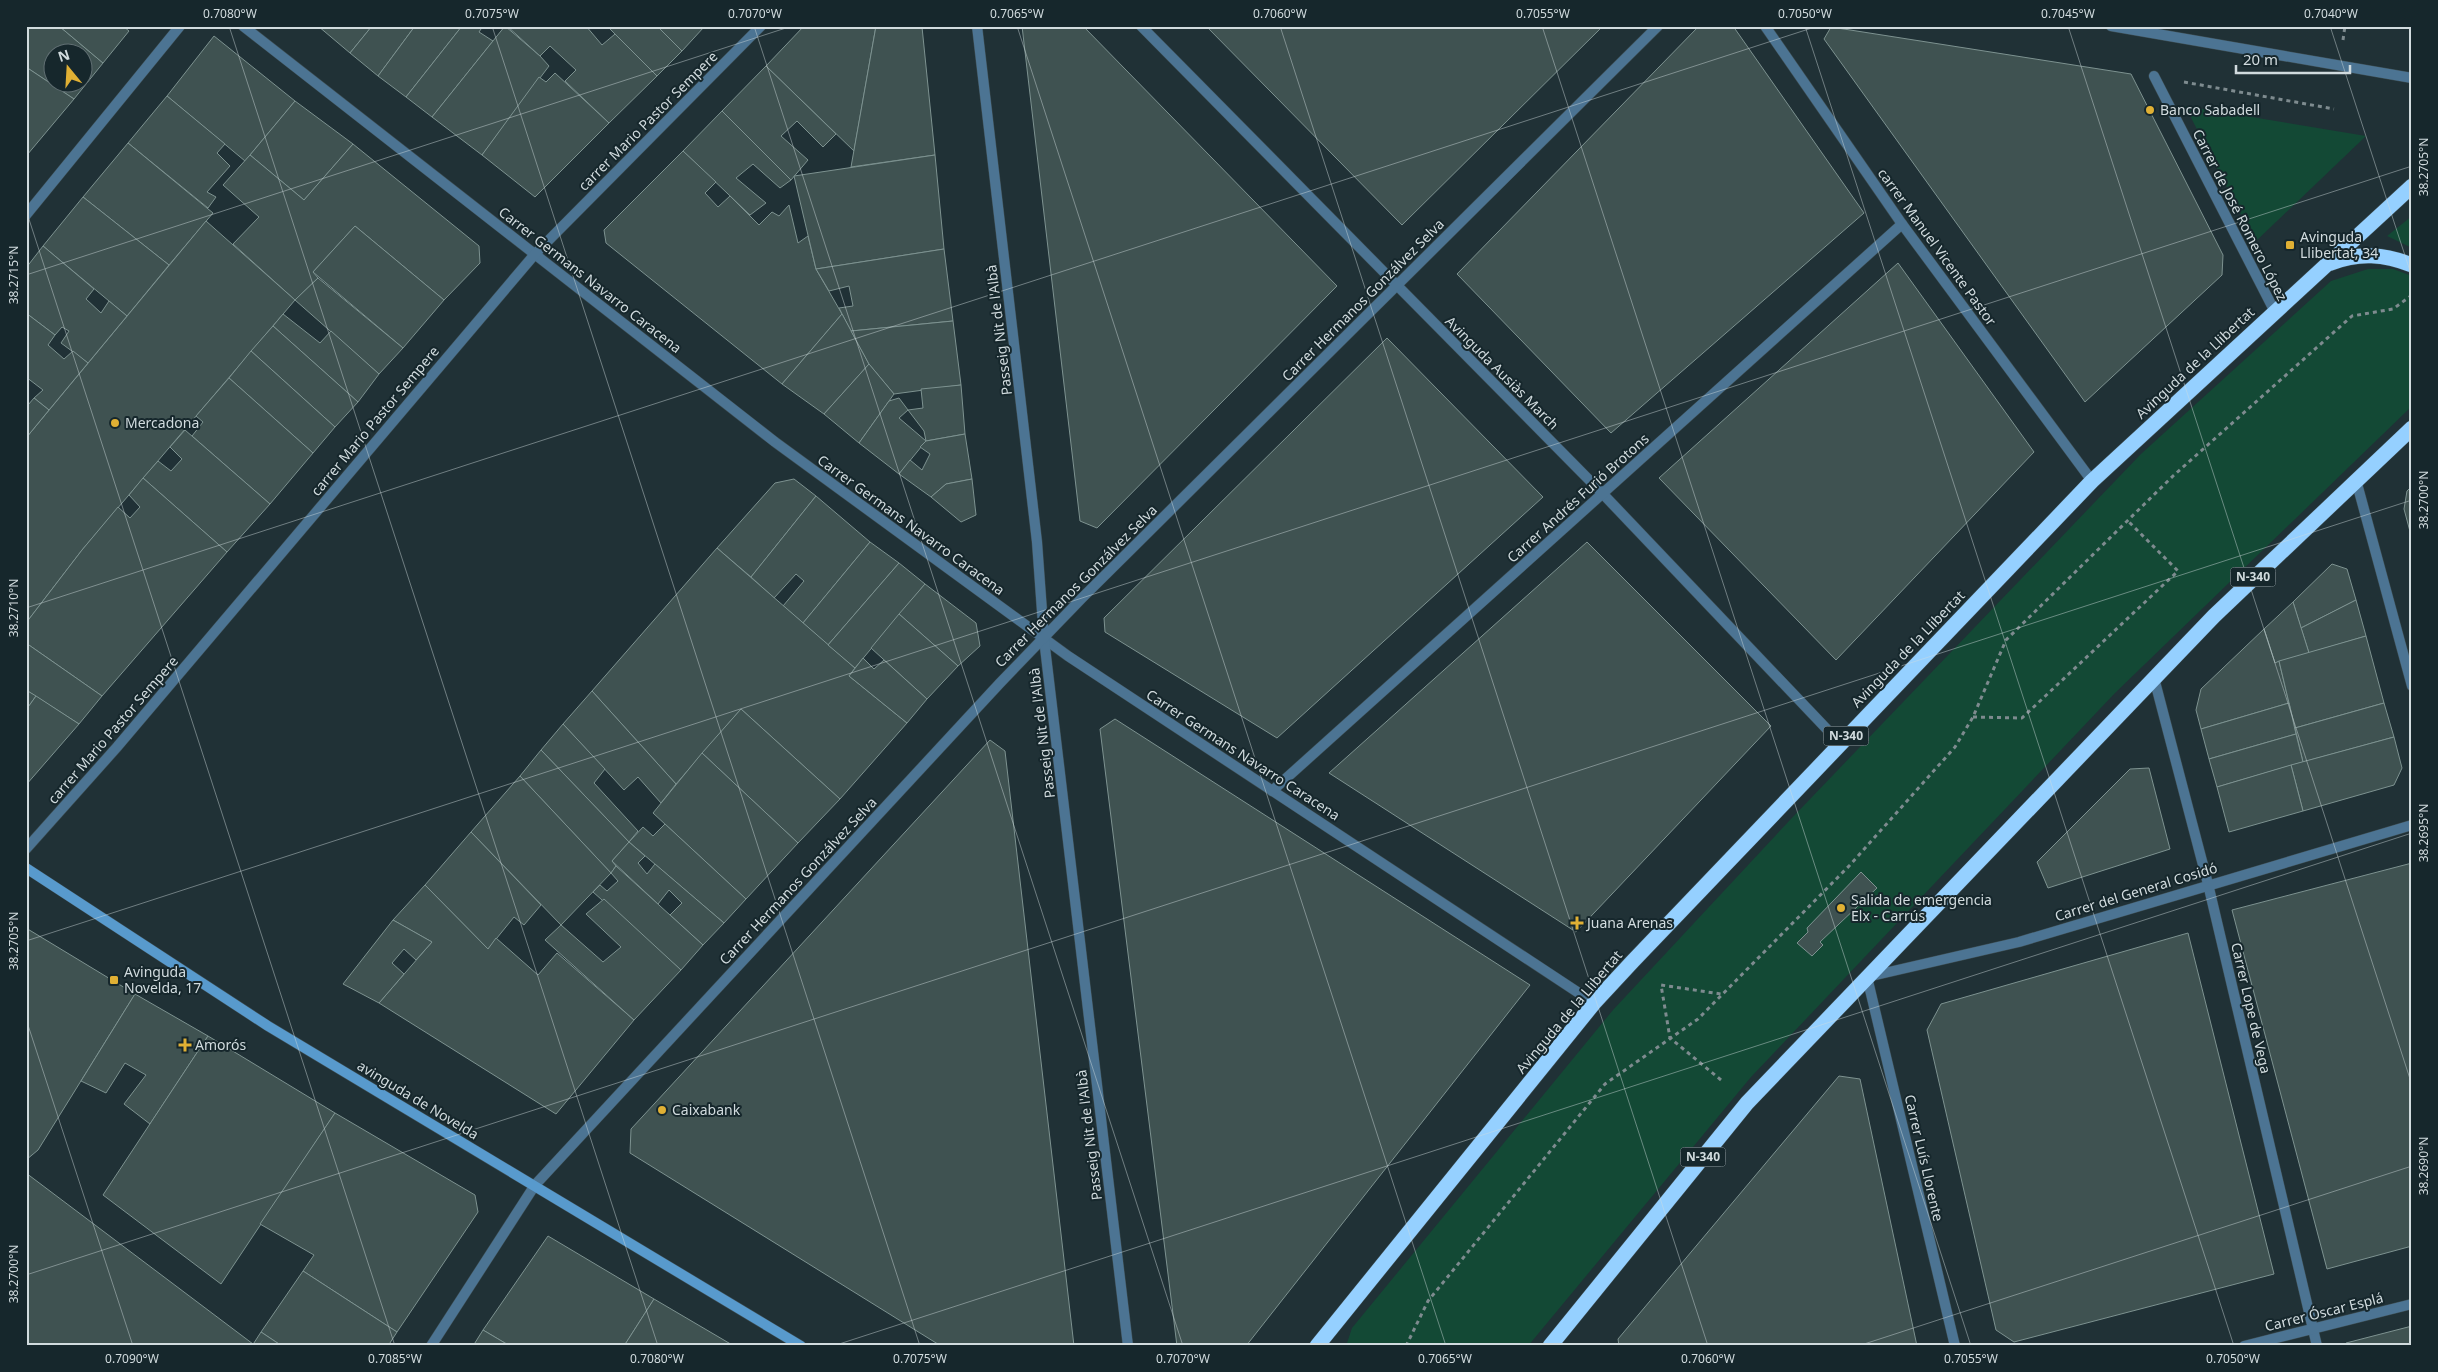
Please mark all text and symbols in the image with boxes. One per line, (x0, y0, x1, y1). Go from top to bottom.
text: 0.7080°W (203, 5, 257, 22)
text: 0.7075°W (465, 5, 519, 22)
text: 0.7070°W (728, 5, 782, 22)
text: 0.7065°W (990, 5, 1044, 22)
text: 0.7060°W (1253, 5, 1307, 22)
text: 0.7055°W (1516, 5, 1570, 22)
text: 0.7050°W (1778, 5, 1832, 22)
text: 0.7045°W (2041, 5, 2095, 22)
text: 0.7040°W (2304, 5, 2358, 22)
north arrow (42, 42, 92, 92)
scale bar (2236, 42, 2349, 74)
text: N (55, 44, 72, 66)
street label: carrer Mario Pastor Sempere (574, 47, 722, 194)
text: 20 m (2243, 49, 2278, 69)
place label: Banco Sabadell (2160, 100, 2260, 119)
marker: Banco Sabadell (2144, 104, 2156, 116)
street label: Carrer de José Romero López (2189, 126, 2292, 304)
text: 38.2705°N (2415, 138, 2432, 196)
street label: carrer Manuel Vicente Pastor (1874, 164, 2001, 329)
street label: Carrer Germans Navarro Caracena (495, 202, 686, 357)
street label: Carrer Hermanos Gonzálvez Selva (1277, 214, 1448, 385)
place label: Avinguda Llibertat, 34 (2300, 227, 2378, 262)
marker: Avinguda Llibertat, 34 (2284, 239, 2296, 251)
text: 38.2715°N (5, 246, 22, 304)
street label: Passeig Nit de l'Albà (981, 264, 1016, 396)
street label: Avinguda de la Llibertat (2131, 303, 2258, 423)
street label: Avinguda Ausiàs March (1441, 312, 1563, 434)
street label: carrer Mario Pastor Sempere (306, 342, 443, 499)
place label: Mercadona (125, 413, 199, 432)
marker: Mercadona (109, 417, 121, 429)
street label: Carrer Andrés Furió Brotons (1503, 429, 1653, 566)
street label: Carrer Germans Navarro Caracena (814, 450, 1009, 599)
text: 38.2700°N (2415, 471, 2432, 529)
street label: Carrer Hermanos Gonzálvez Selva (990, 500, 1161, 671)
road number: N-340 (2230, 568, 2276, 586)
text: 38.2710°N (5, 579, 22, 637)
street label: Avinguda de la Llibertat (1847, 586, 1969, 711)
street label: carrer Mario Pastor Sempere (43, 652, 182, 808)
street label: Passeig Nit de l'Albà (1024, 667, 1059, 799)
street label: Carrer Germans Navarro Caracena (1143, 685, 1344, 824)
road number: N-340 (1824, 726, 1868, 746)
street label: Carrer Hermanos Gonzálvez Selva (715, 793, 880, 968)
text: 38.2695°N (2415, 804, 2432, 862)
street label: Carrer del General Cosidó (2052, 858, 2219, 925)
place label: Salida de emergencia Elx - Carrús (1851, 890, 1992, 925)
marker: Salida de emergencia Elx - Carrús (1835, 902, 1847, 914)
text: 38.2705°N (5, 912, 22, 970)
place label: Juana Arenas (1585, 913, 1673, 932)
marker: Juana Arenas (1571, 917, 1583, 929)
street label: Carrer Lope de Vega (2227, 941, 2276, 1075)
street label: Avinguda de la Llibertat (1511, 946, 1626, 1077)
place label: Avinguda Novelda, 17 (124, 962, 201, 997)
marker: Avinguda Novelda, 17 (108, 974, 120, 986)
place label: Amorós (195, 1035, 246, 1054)
marker: Amorós (179, 1039, 191, 1051)
street label: avinguda de Novelda (354, 1056, 483, 1143)
street label: Passeig Nit de l'Albà (1071, 1069, 1106, 1201)
street label: Carrer Luís Llorente (1901, 1093, 1948, 1223)
place label: Caixabank (672, 1100, 741, 1119)
marker: Caixabank (656, 1104, 668, 1116)
text: 38.2690°N (2415, 1137, 2432, 1195)
road number: N-340 (1680, 1148, 1726, 1166)
text: 38.2700°N (5, 1245, 22, 1303)
street label: Carrer Óscar Esplá (2263, 1288, 2385, 1335)
text: 0.7090°W (105, 1350, 159, 1367)
text: 0.7085°W (368, 1350, 422, 1367)
text: 0.7080°W (630, 1350, 684, 1367)
text: 0.7075°W (893, 1350, 947, 1367)
text: 0.7070°W (1156, 1350, 1210, 1367)
text: 0.7065°W (1418, 1350, 1472, 1367)
text: 0.7060°W (1681, 1350, 1735, 1367)
text: 0.7055°W (1944, 1350, 1998, 1367)
text: 0.7050°W (2206, 1350, 2260, 1367)

